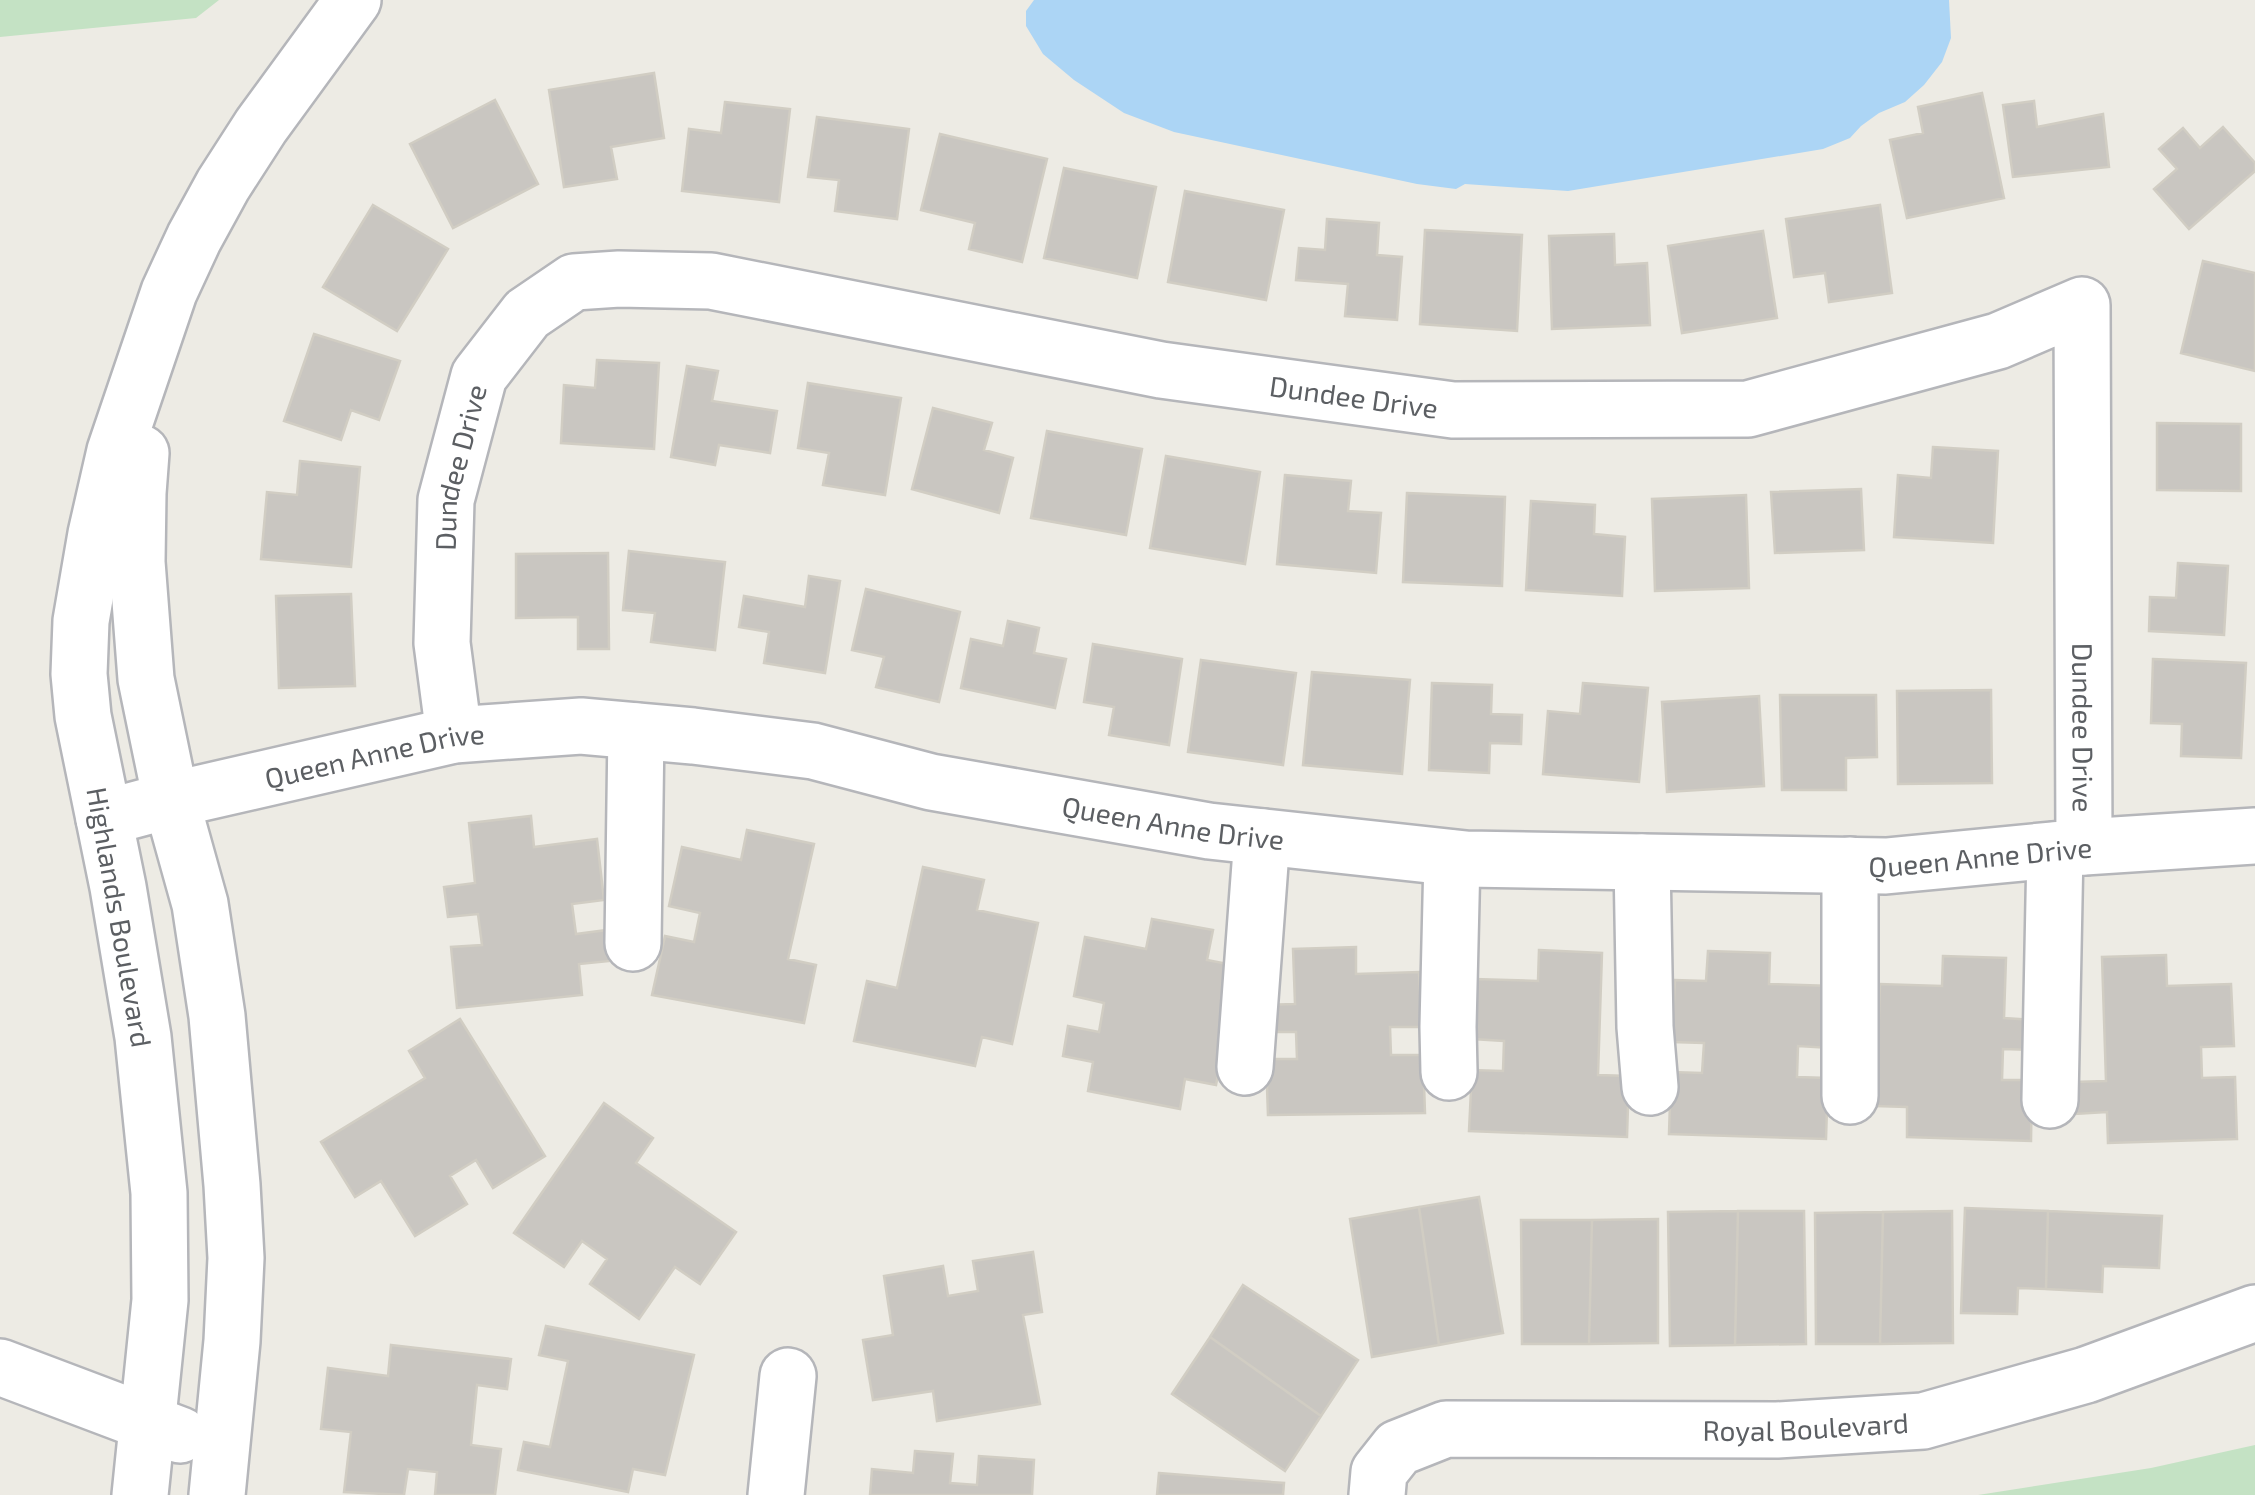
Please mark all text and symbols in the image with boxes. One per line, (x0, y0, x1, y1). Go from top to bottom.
street label: Dundee Drive (1268, 368, 1440, 425)
street label: Dundee Drive (428, 381, 493, 551)
street label: Dundee Drive (2066, 643, 2101, 812)
street label: Queen Anne Drive (261, 716, 486, 795)
street label: Highlands Boulevard (80, 784, 160, 1050)
street label: Queen Anne Drive (1059, 788, 1286, 856)
street label: Queen Anne Drive (1868, 830, 2093, 883)
street label: Royal Boulevard (1702, 1405, 1910, 1447)

